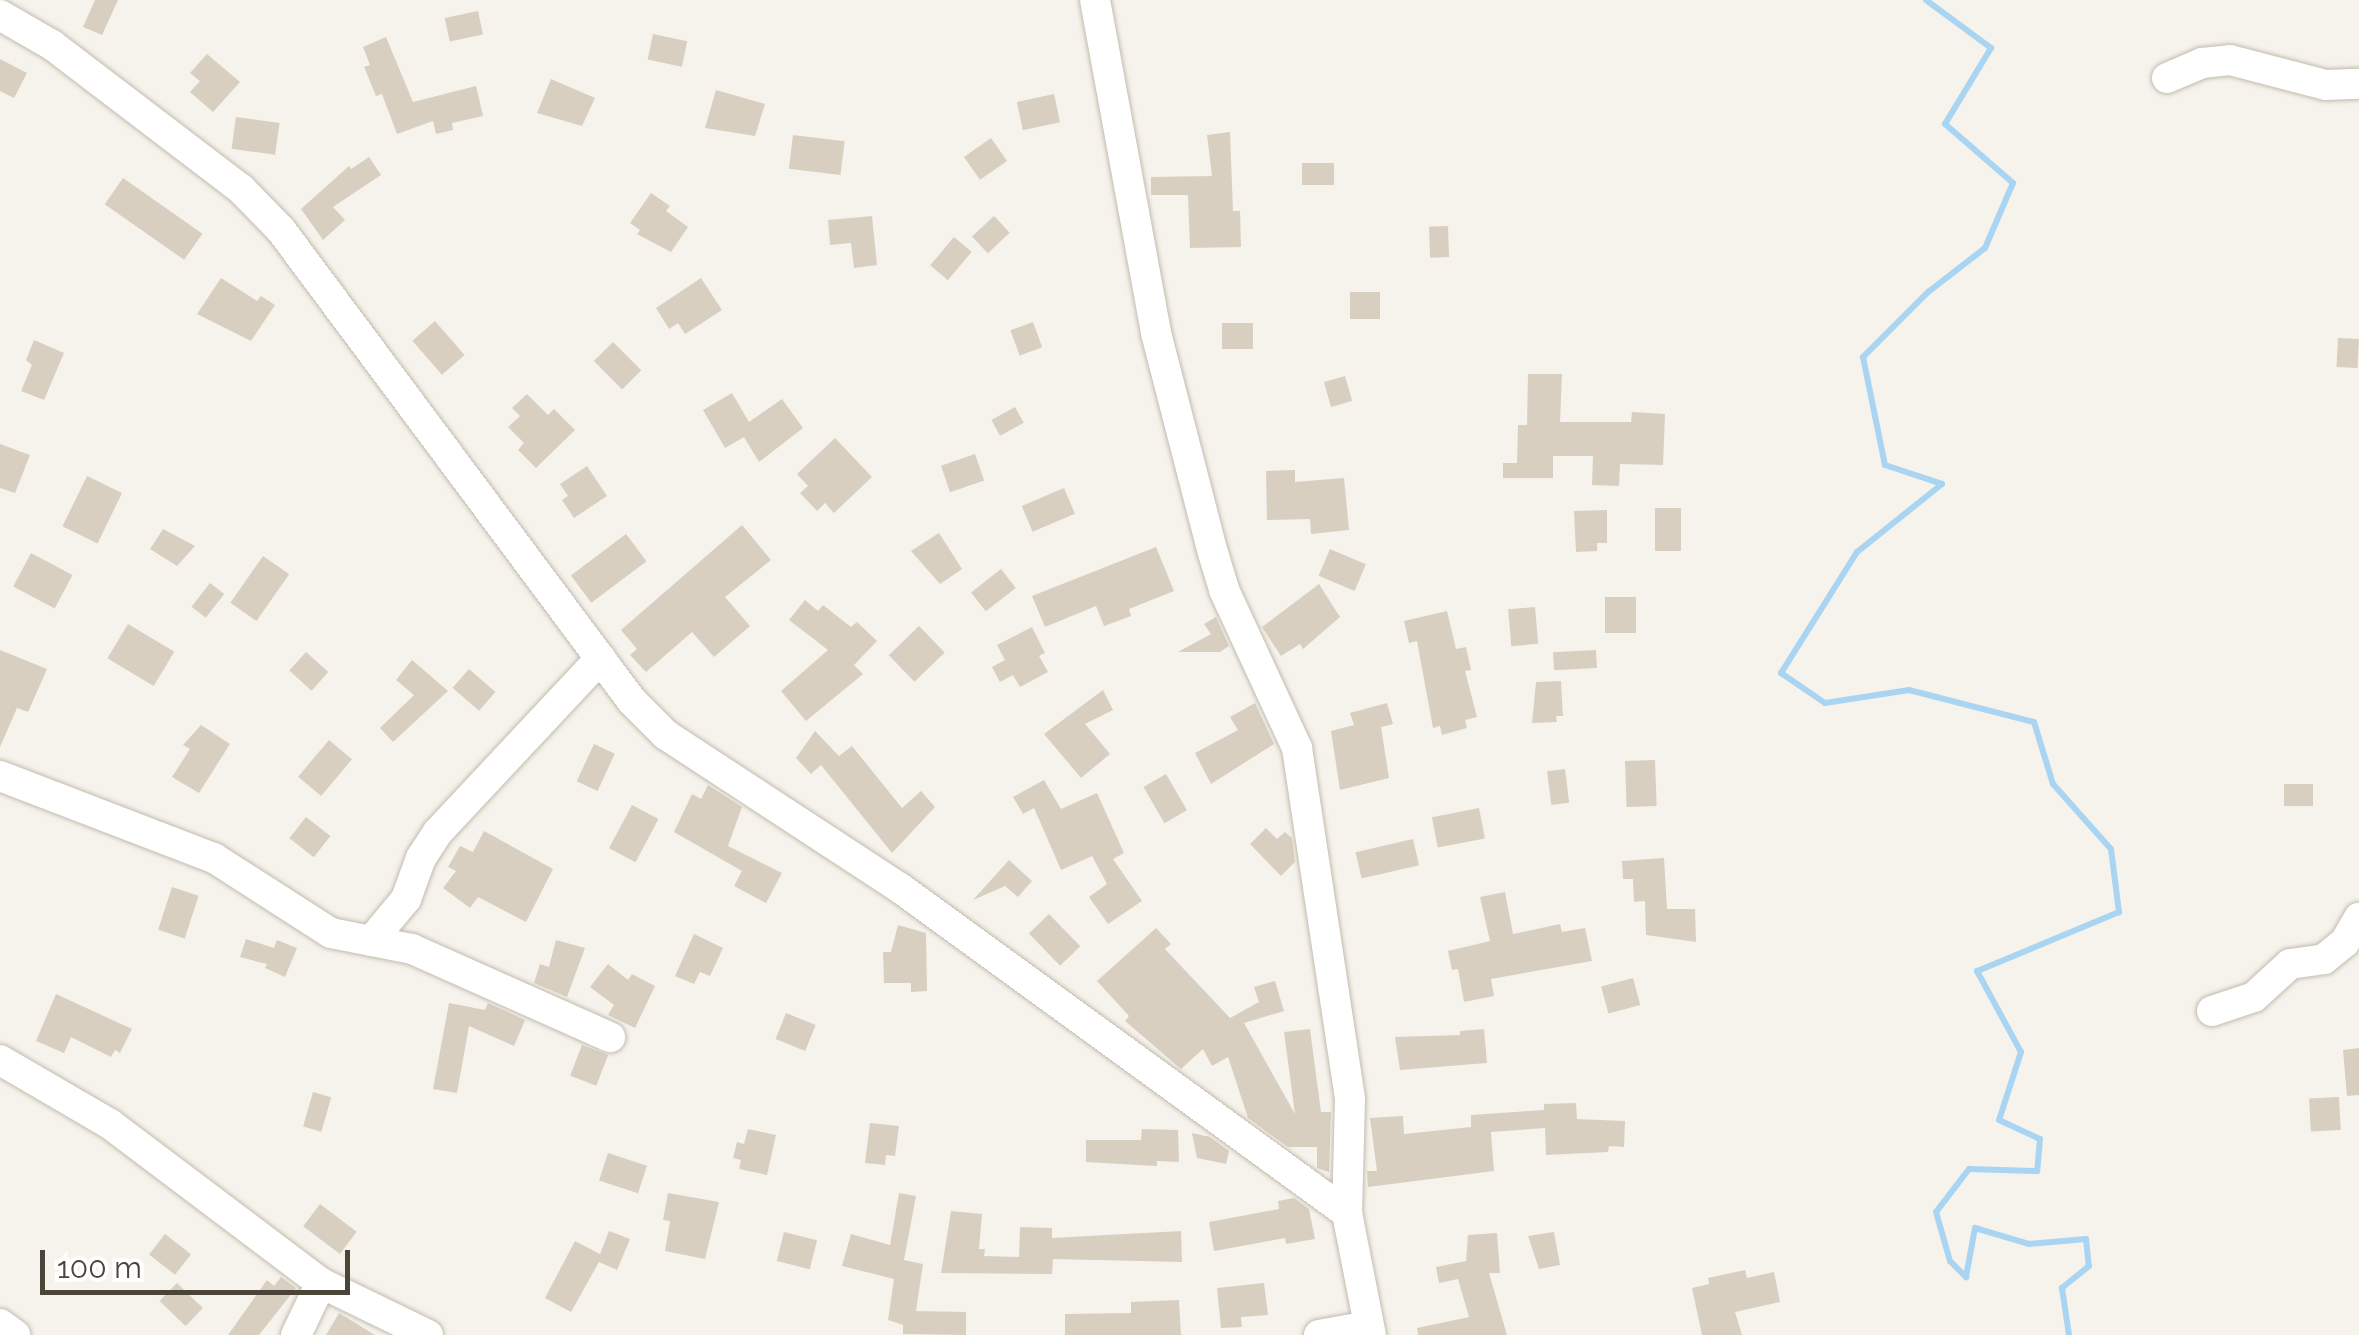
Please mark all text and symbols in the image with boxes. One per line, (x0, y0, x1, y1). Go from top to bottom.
scale bar (45, 1230, 355, 1292)
text: 100 m (57, 1250, 142, 1285)

